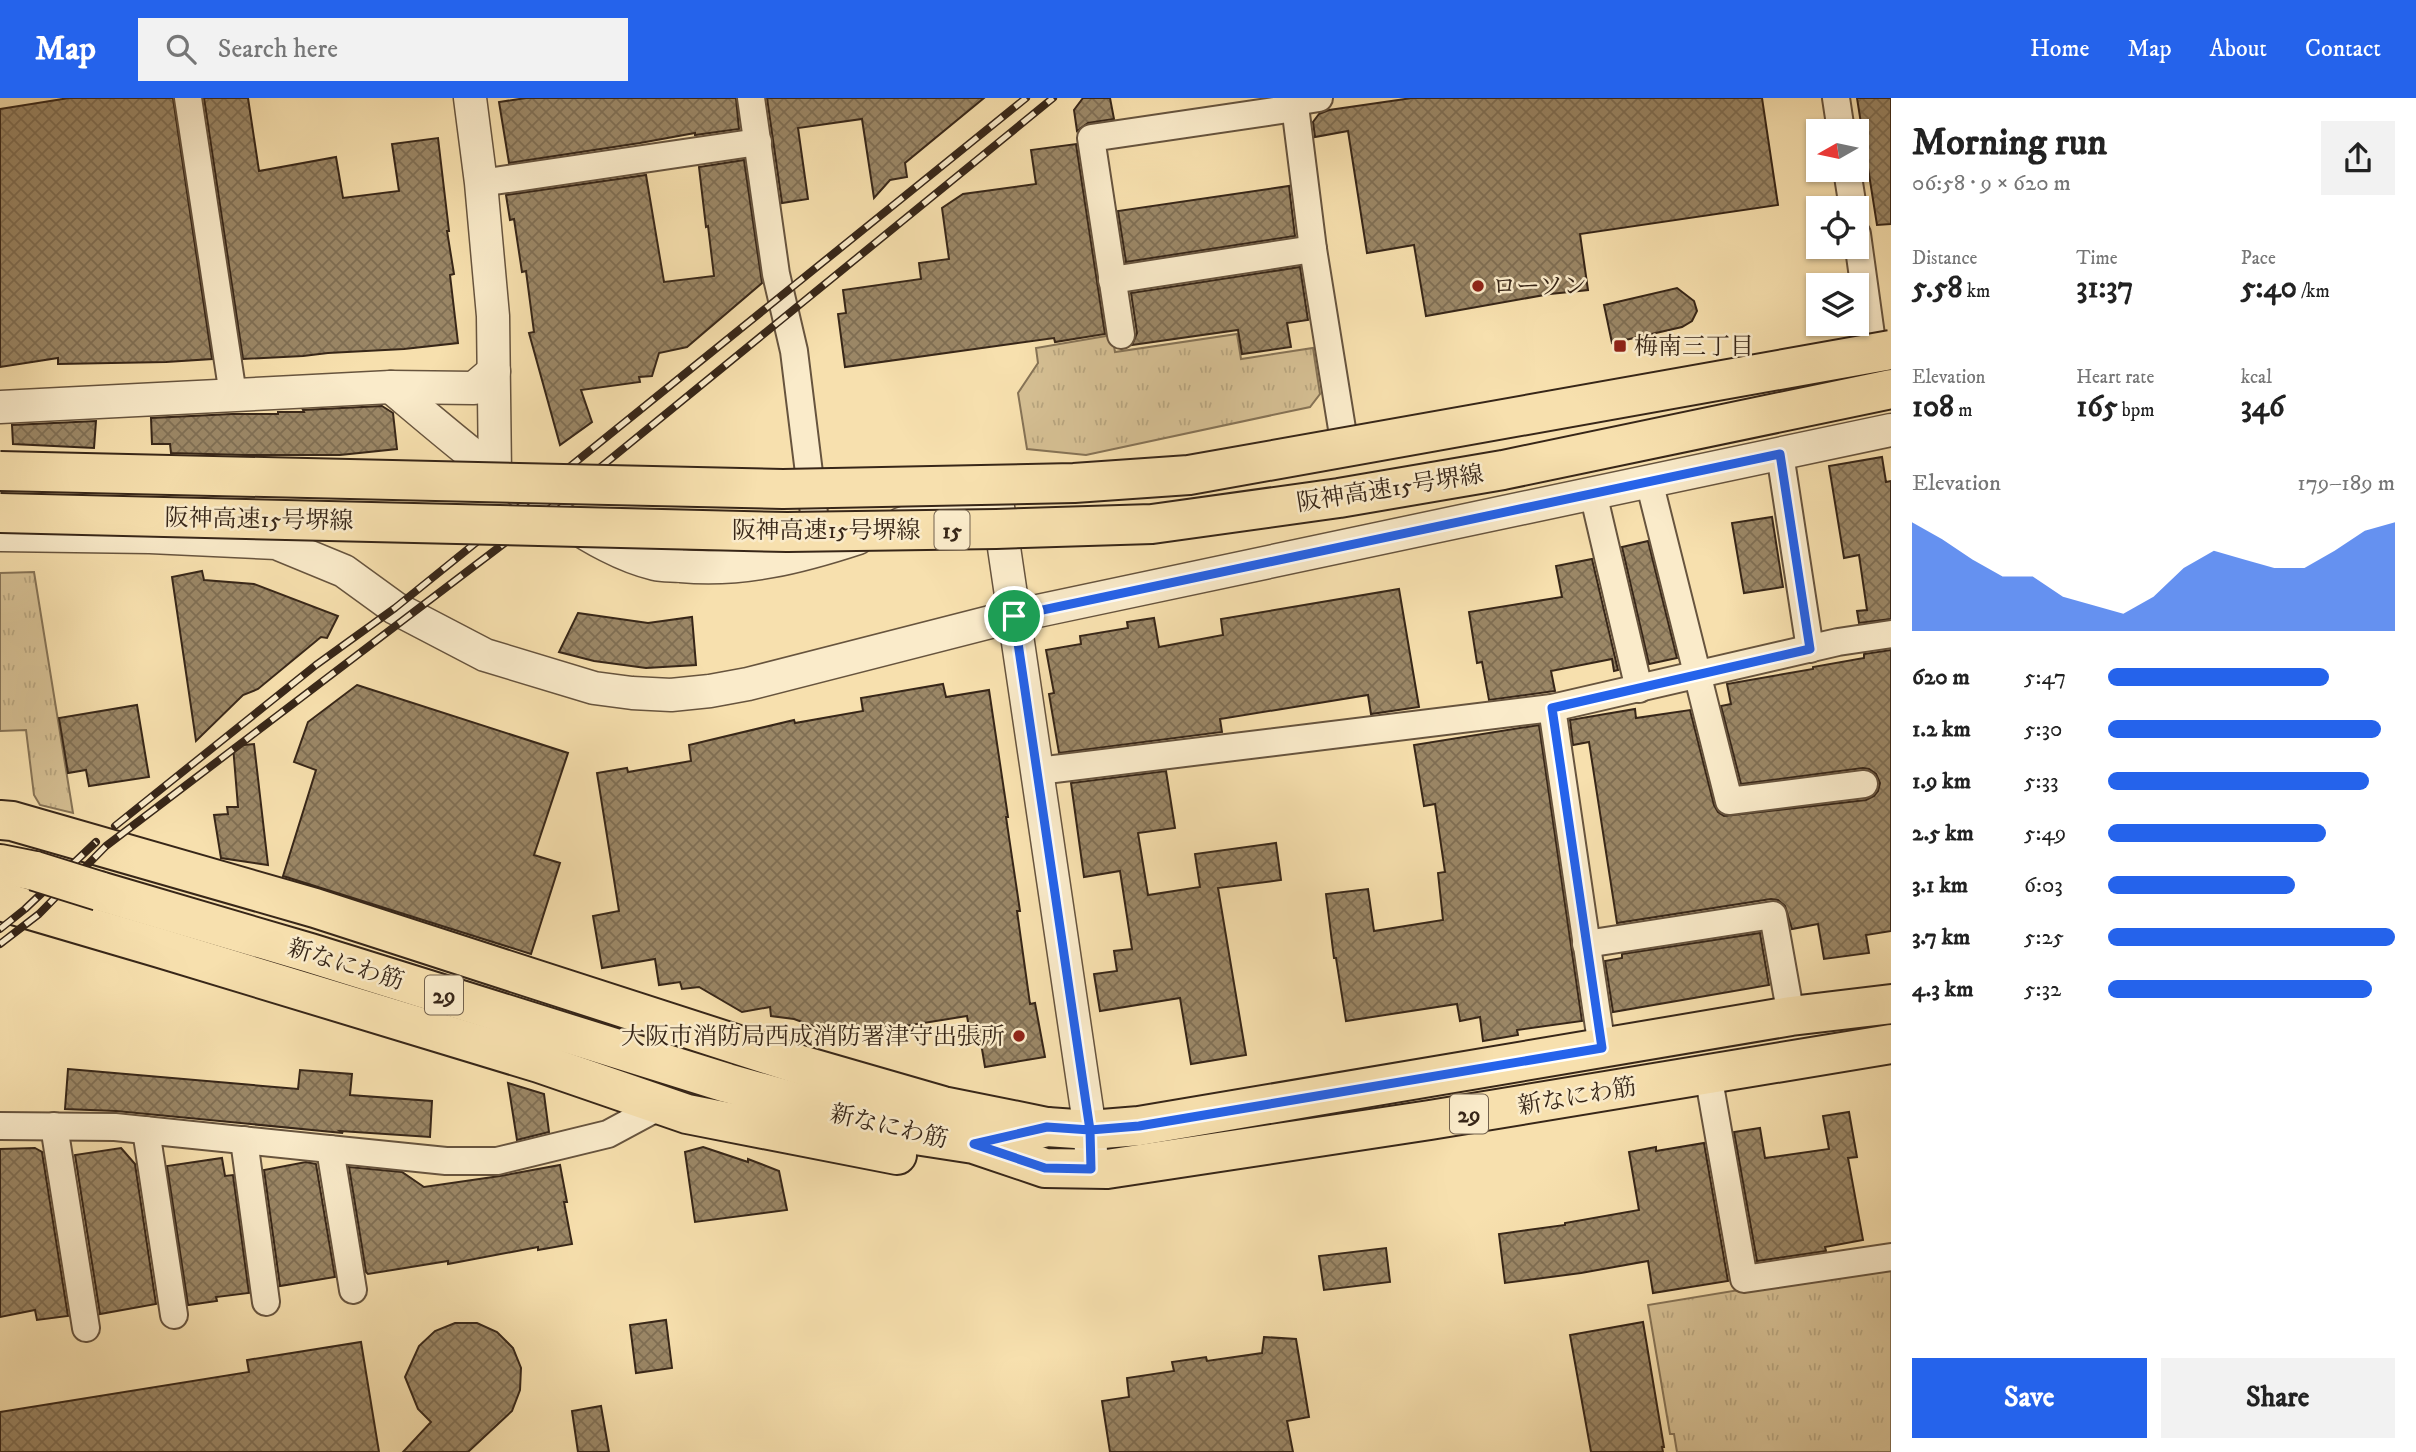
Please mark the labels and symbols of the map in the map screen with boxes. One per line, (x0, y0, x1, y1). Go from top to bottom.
north arrow (1806, 119, 1869, 182)
place label: ローソン (1492, 272, 1587, 302)
marker: ローソン (1470, 278, 1486, 294)
place label: 梅南三丁目 (1634, 332, 1754, 362)
marker: 梅南三丁目 (1612, 338, 1628, 354)
street label: 阪神高速15号堺線 (1295, 459, 1486, 519)
street label: 阪神高速15号堺線 (164, 503, 354, 537)
road number: 15 (934, 510, 970, 550)
street label: 阪神高速15号堺線 (732, 516, 920, 546)
pin (984, 586, 1044, 646)
street label: 新なにわ筋 (284, 933, 407, 997)
road number: 29 (425, 975, 463, 1014)
place label: 大阪市消防局西成消防署津守出張所 (621, 1022, 1005, 1052)
marker: 大阪市消防局西成消防署津守出張所 (1011, 1028, 1027, 1044)
street label: 新なにわ筋 (1515, 1072, 1639, 1122)
road number: 29 (1450, 1094, 1488, 1134)
street label: 新なにわ筋 (827, 1099, 951, 1155)

